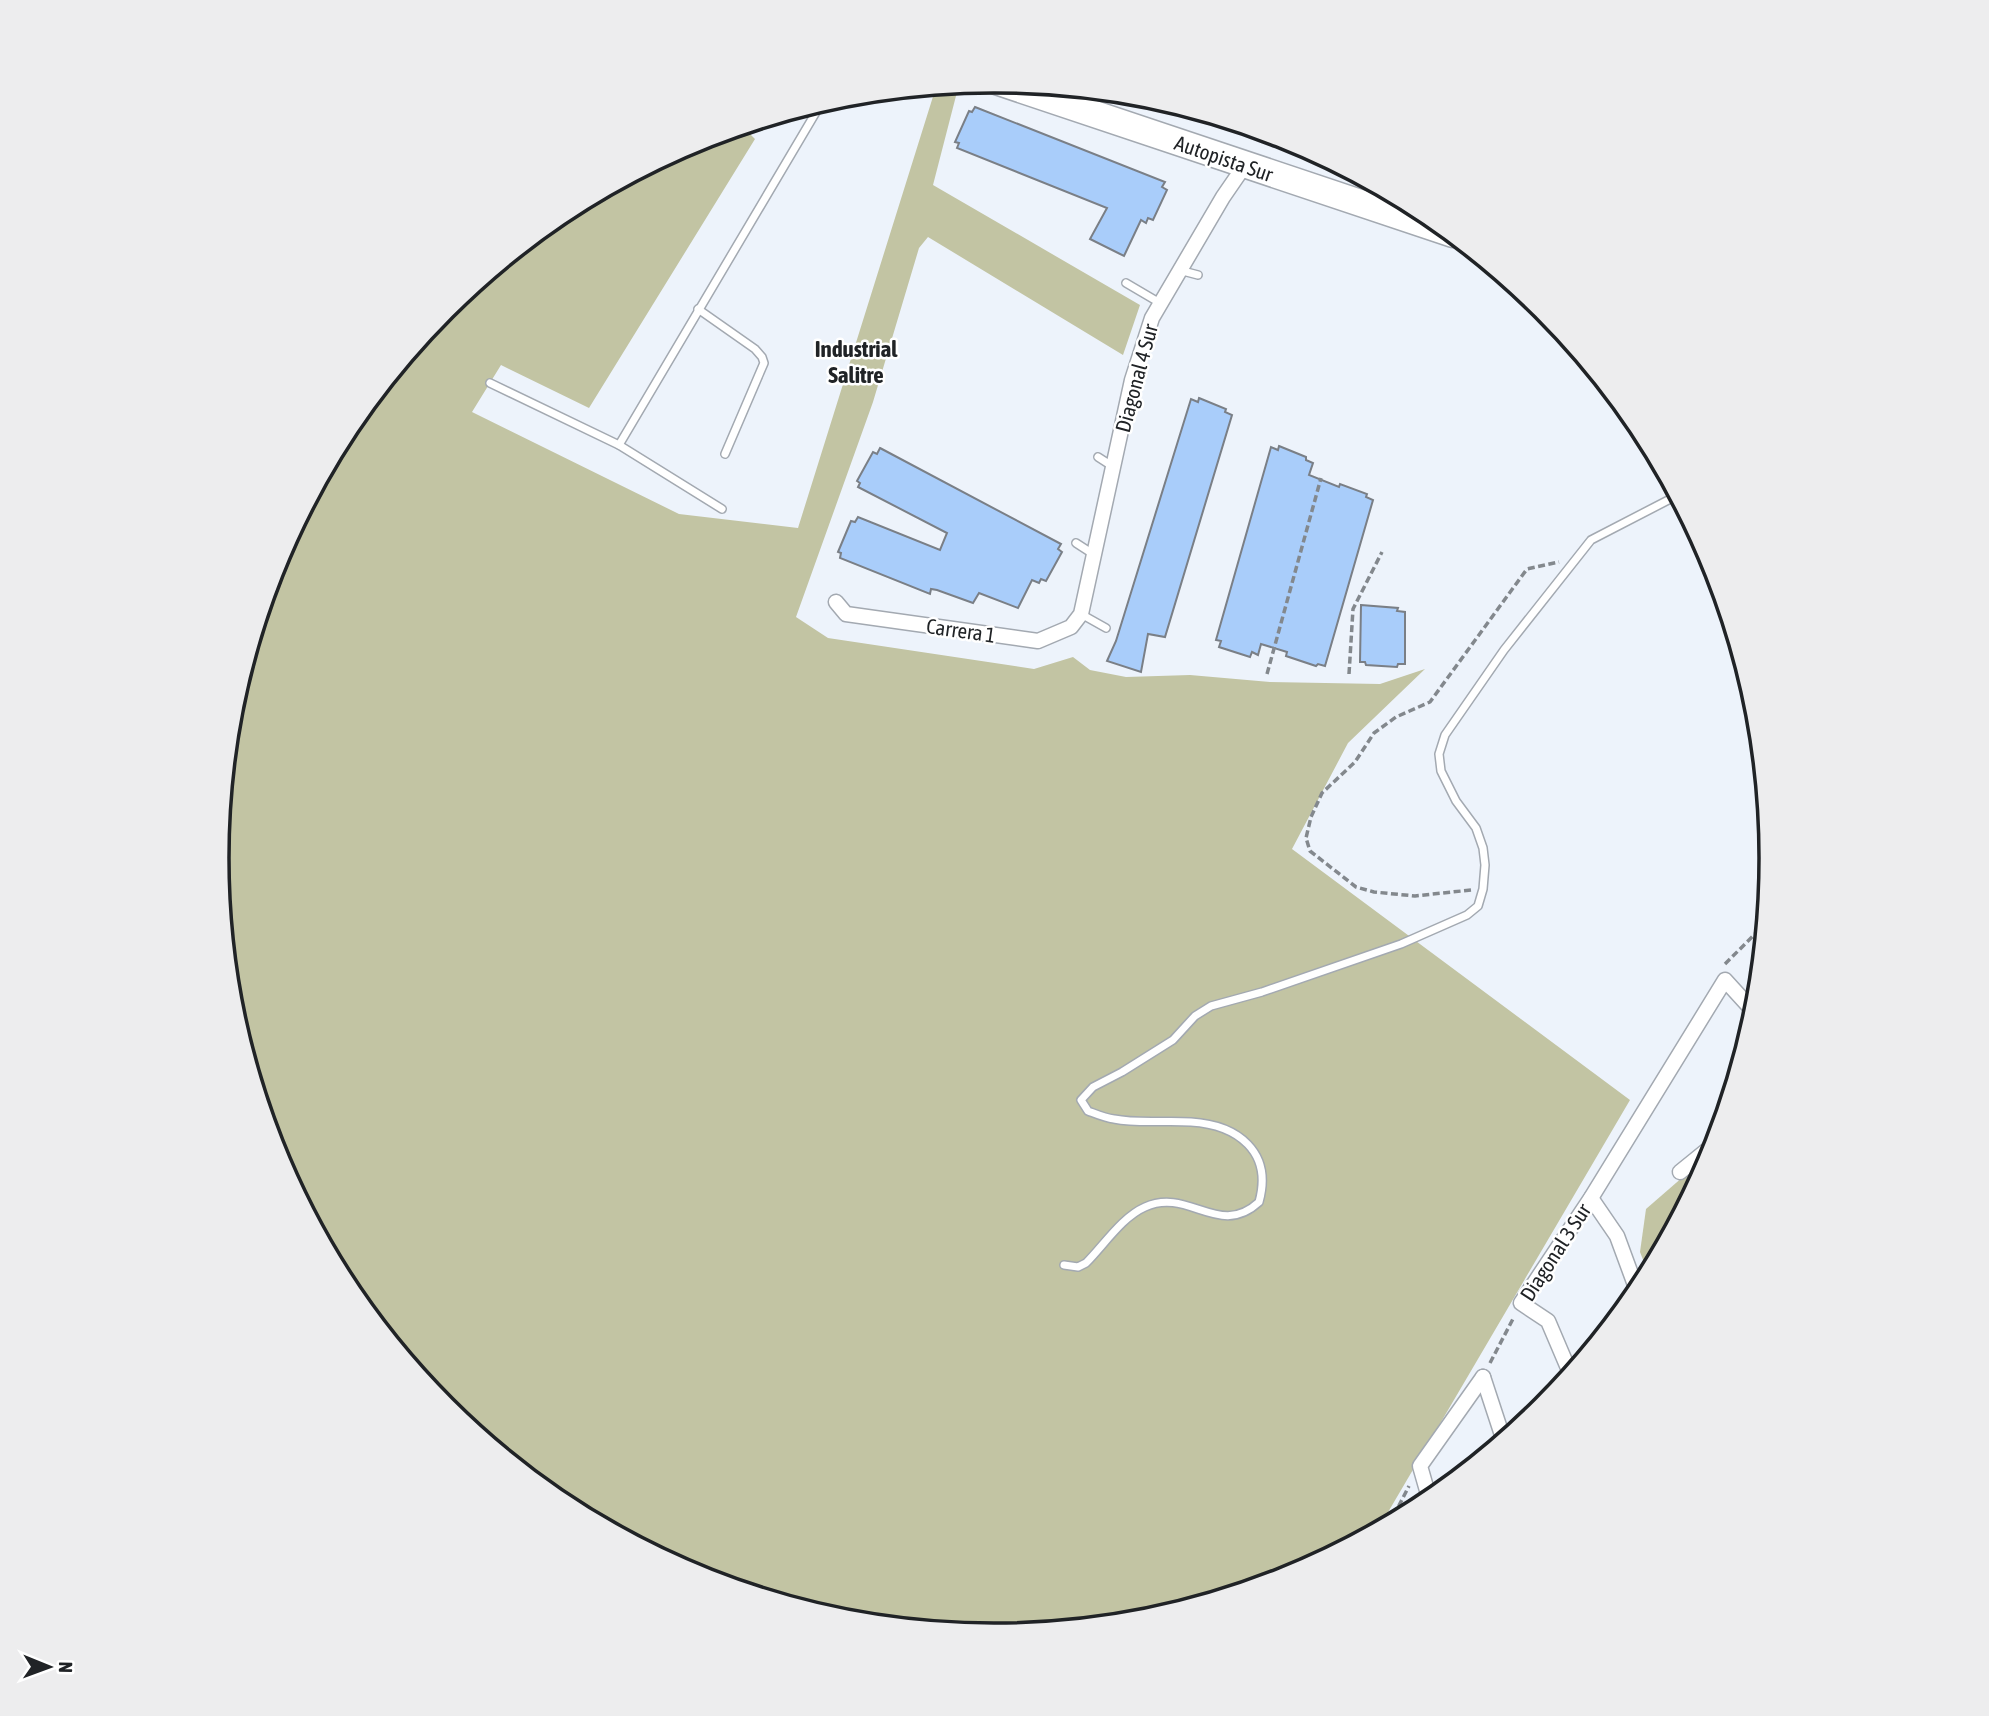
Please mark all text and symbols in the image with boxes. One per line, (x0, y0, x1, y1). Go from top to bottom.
street label: Autopista Sur (1172, 130, 1277, 186)
street label: Diagonal 4 Sur (1110, 320, 1162, 435)
district label: Industrial Salitre (815, 336, 898, 388)
street label: Carrera 1 (925, 613, 997, 647)
street label: Diagonal 3 Sur (1515, 1198, 1596, 1305)
north arrow (14, 1632, 84, 1702)
text: N (55, 1661, 77, 1673)

